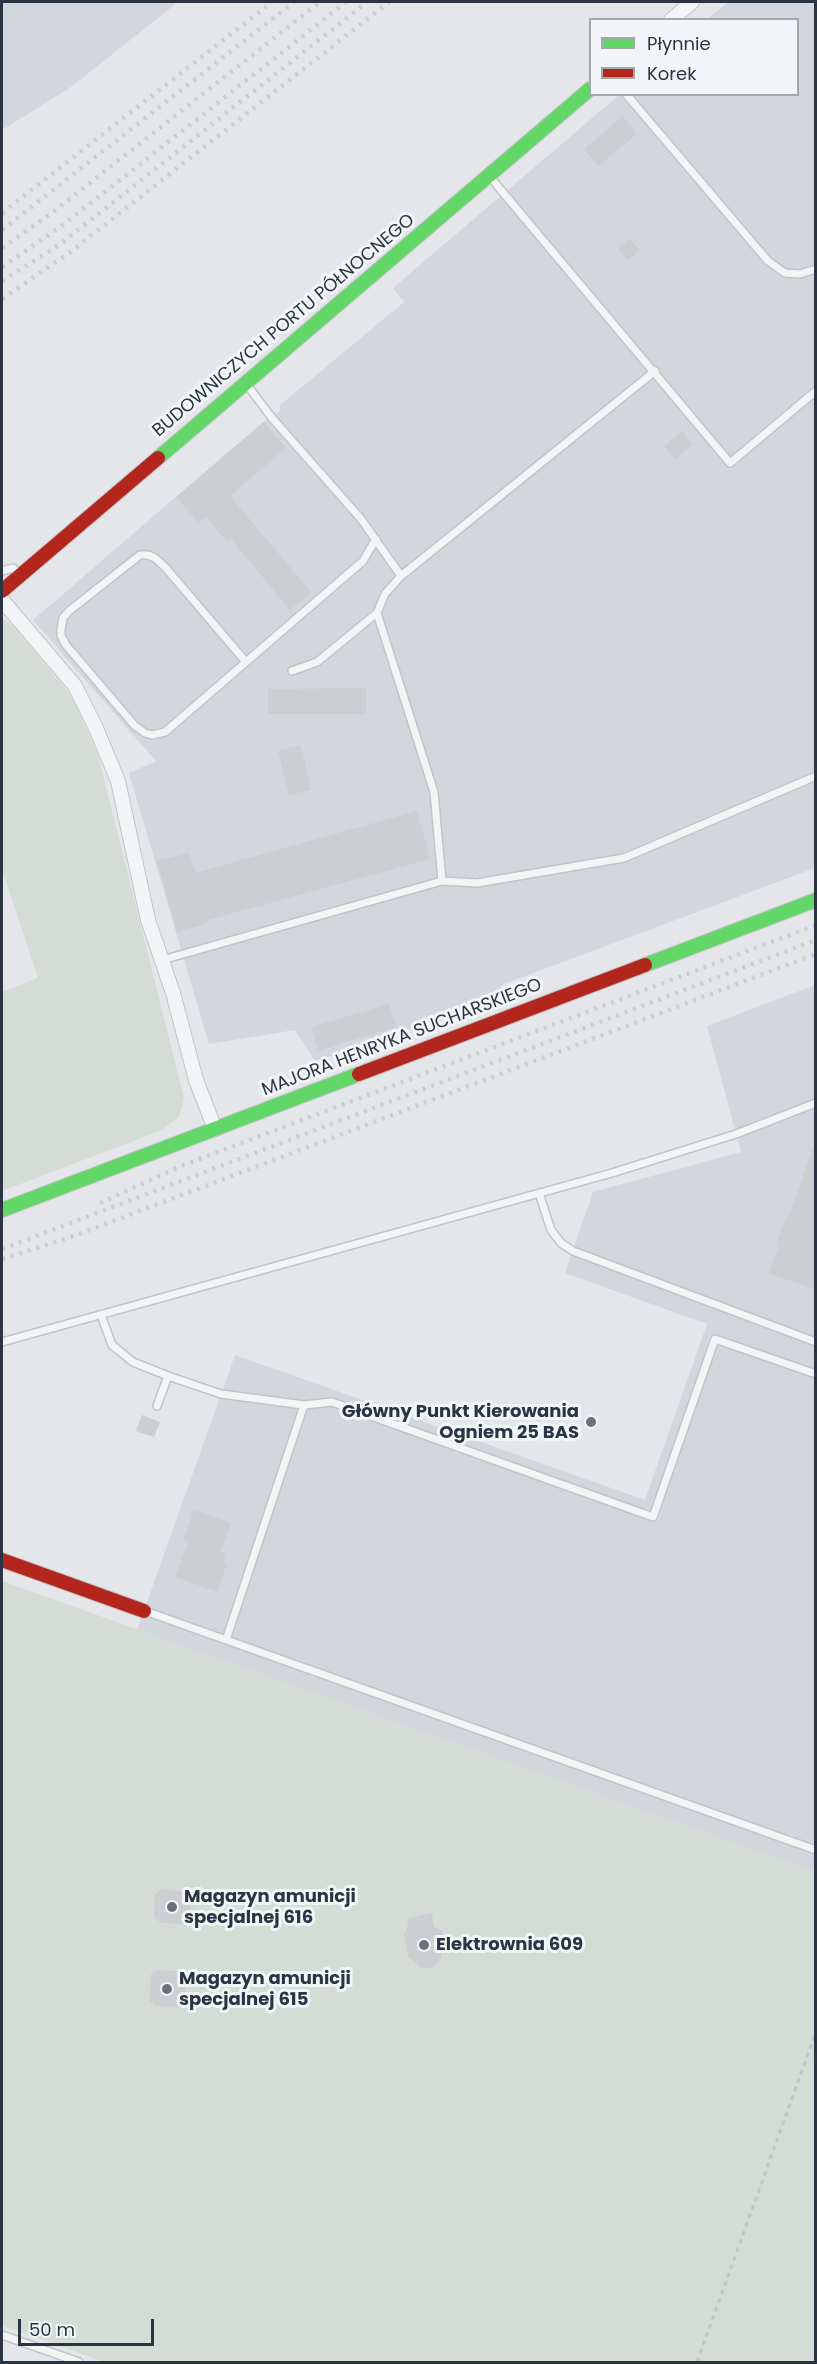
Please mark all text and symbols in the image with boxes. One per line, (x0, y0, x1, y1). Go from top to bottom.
legend (589, 18, 799, 96)
text: Płynnie (647, 31, 711, 56)
text: Korek (647, 61, 696, 86)
street label: BUDOWNICZYCH PORTU PÓŁNOCNEGO (149, 210, 419, 442)
street label: MAJORA HENRYKA SUCHARSKIEGO (259, 975, 545, 1101)
place label: Główny Punkt Kierowania Ogniem 25 BAS (342, 1401, 579, 1444)
marker: Główny Punkt Kierowania Ogniem 25 BAS (584, 1415, 598, 1429)
place label: Magazyn amunicji specjalnej 616 (184, 1886, 356, 1928)
marker: Magazyn amunicji specjalnej 616 (165, 1900, 179, 1914)
place label: Elektrownia 609 (436, 1934, 583, 1956)
marker: Elektrownia 609 (417, 1938, 431, 1952)
place label: Magazyn amunicji specjalnej 615 (179, 1968, 351, 2010)
marker: Magazyn amunicji specjalnej 615 (160, 1982, 174, 1996)
scale bar (21, 2307, 158, 2345)
text: 50 m (29, 2317, 75, 2342)

